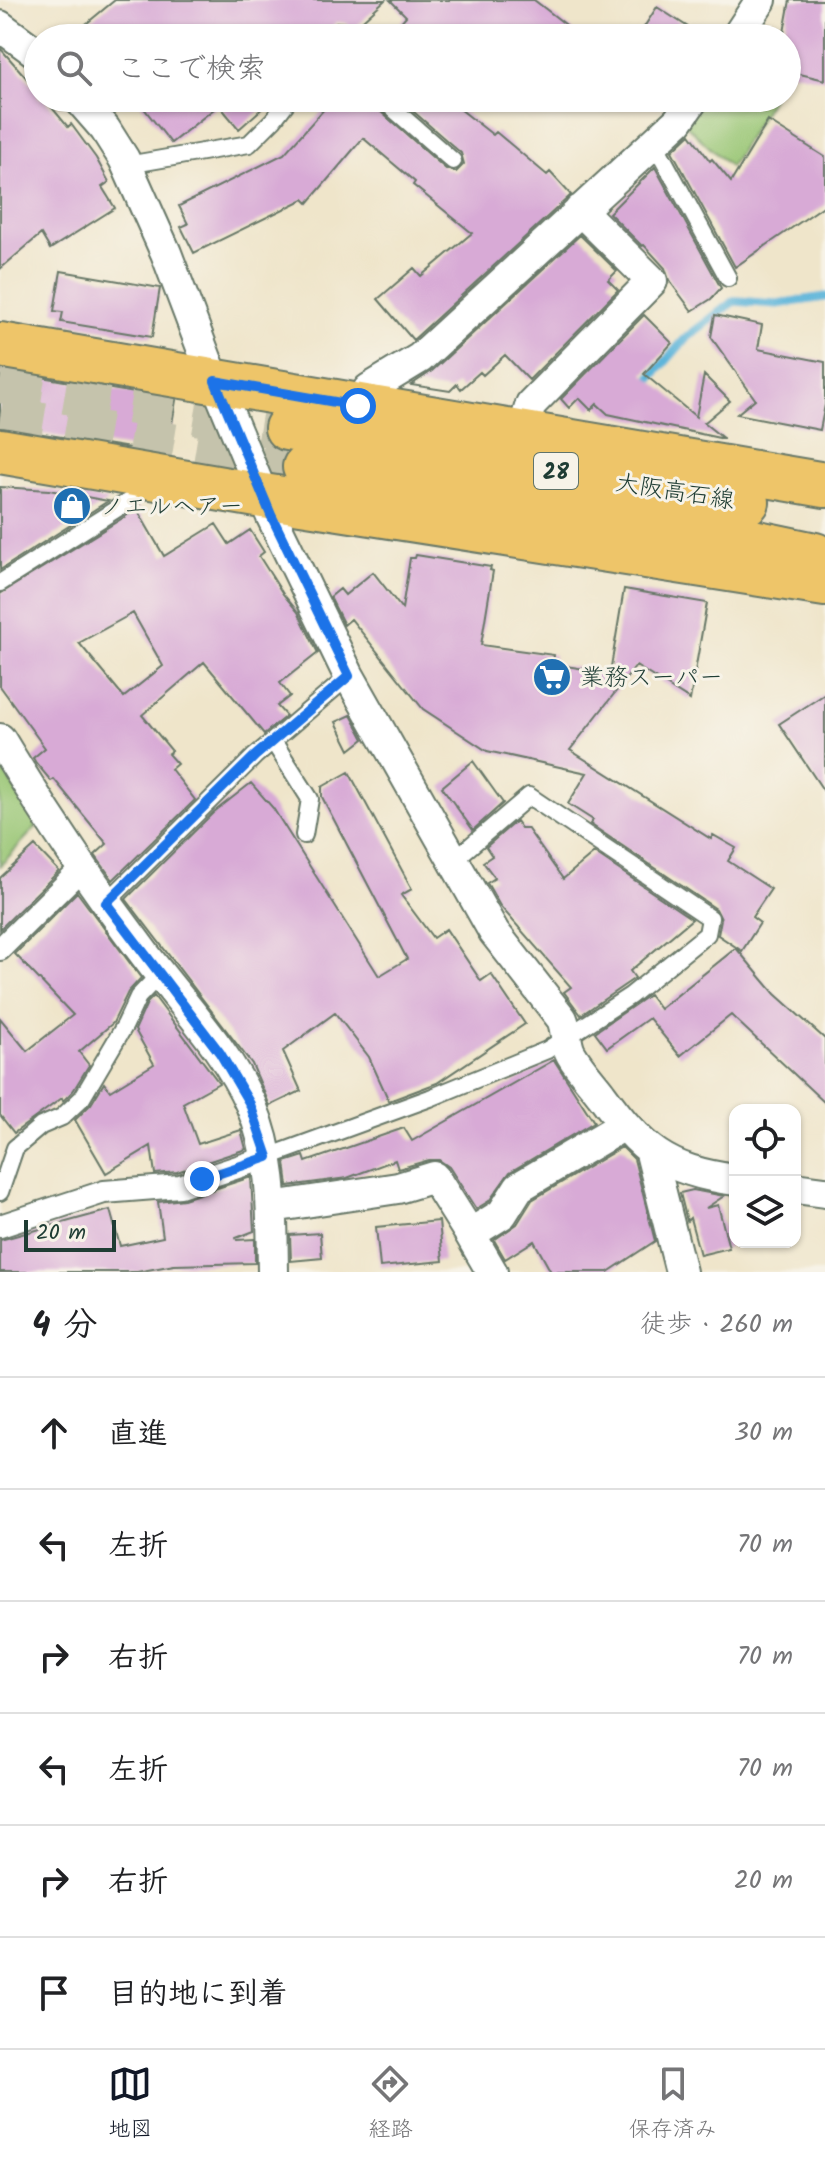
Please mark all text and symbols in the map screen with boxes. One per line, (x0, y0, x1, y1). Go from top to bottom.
search box (24, 24, 801, 112)
icon: search (52, 46, 96, 90)
text: ここで検索 (116, 46, 266, 94)
route start (340, 388, 376, 424)
road number: 28 (534, 453, 578, 489)
street label: 大阪高石線 (612, 464, 737, 521)
shop icon: ノエルヘアー (51, 485, 93, 527)
place label: ノエルヘアー (100, 488, 243, 527)
supermarket icon: 業務スーパー (531, 656, 573, 698)
place label: 業務スーパー (580, 659, 723, 698)
map controls (729, 1104, 801, 1248)
button: locate (729, 1104, 801, 1176)
route end (184, 1161, 220, 1197)
button: layers (729, 1176, 801, 1248)
scale bar (24, 1216, 116, 1252)
text: 20 m (36, 1216, 86, 1251)
text: 4 分 (32, 1299, 98, 1353)
text: 徒歩 · 260 m (640, 1304, 793, 1346)
icon: ahead (32, 1411, 76, 1455)
text: 直進 (108, 1411, 168, 1459)
text: 30 m (734, 1412, 793, 1454)
icon: left (32, 1523, 76, 1567)
text: 左折 (108, 1523, 168, 1571)
text: 70 m (737, 1524, 793, 1566)
icon: right (32, 1635, 76, 1679)
text: 右折 (108, 1635, 168, 1683)
text: 70 m (737, 1636, 793, 1678)
icon: left (32, 1747, 76, 1791)
text: 左折 (108, 1747, 168, 1795)
text: 70 m (737, 1748, 793, 1790)
icon: right (32, 1859, 76, 1903)
text: 右折 (108, 1859, 168, 1907)
text: 20 m (734, 1860, 793, 1902)
icon: arrive (32, 1971, 76, 2015)
text: 目的地に到着 (108, 1971, 288, 2019)
tab: 地図 (108, 2062, 152, 2148)
tab: 経路 (368, 2062, 413, 2148)
tab: 保存済み (629, 2062, 717, 2148)

